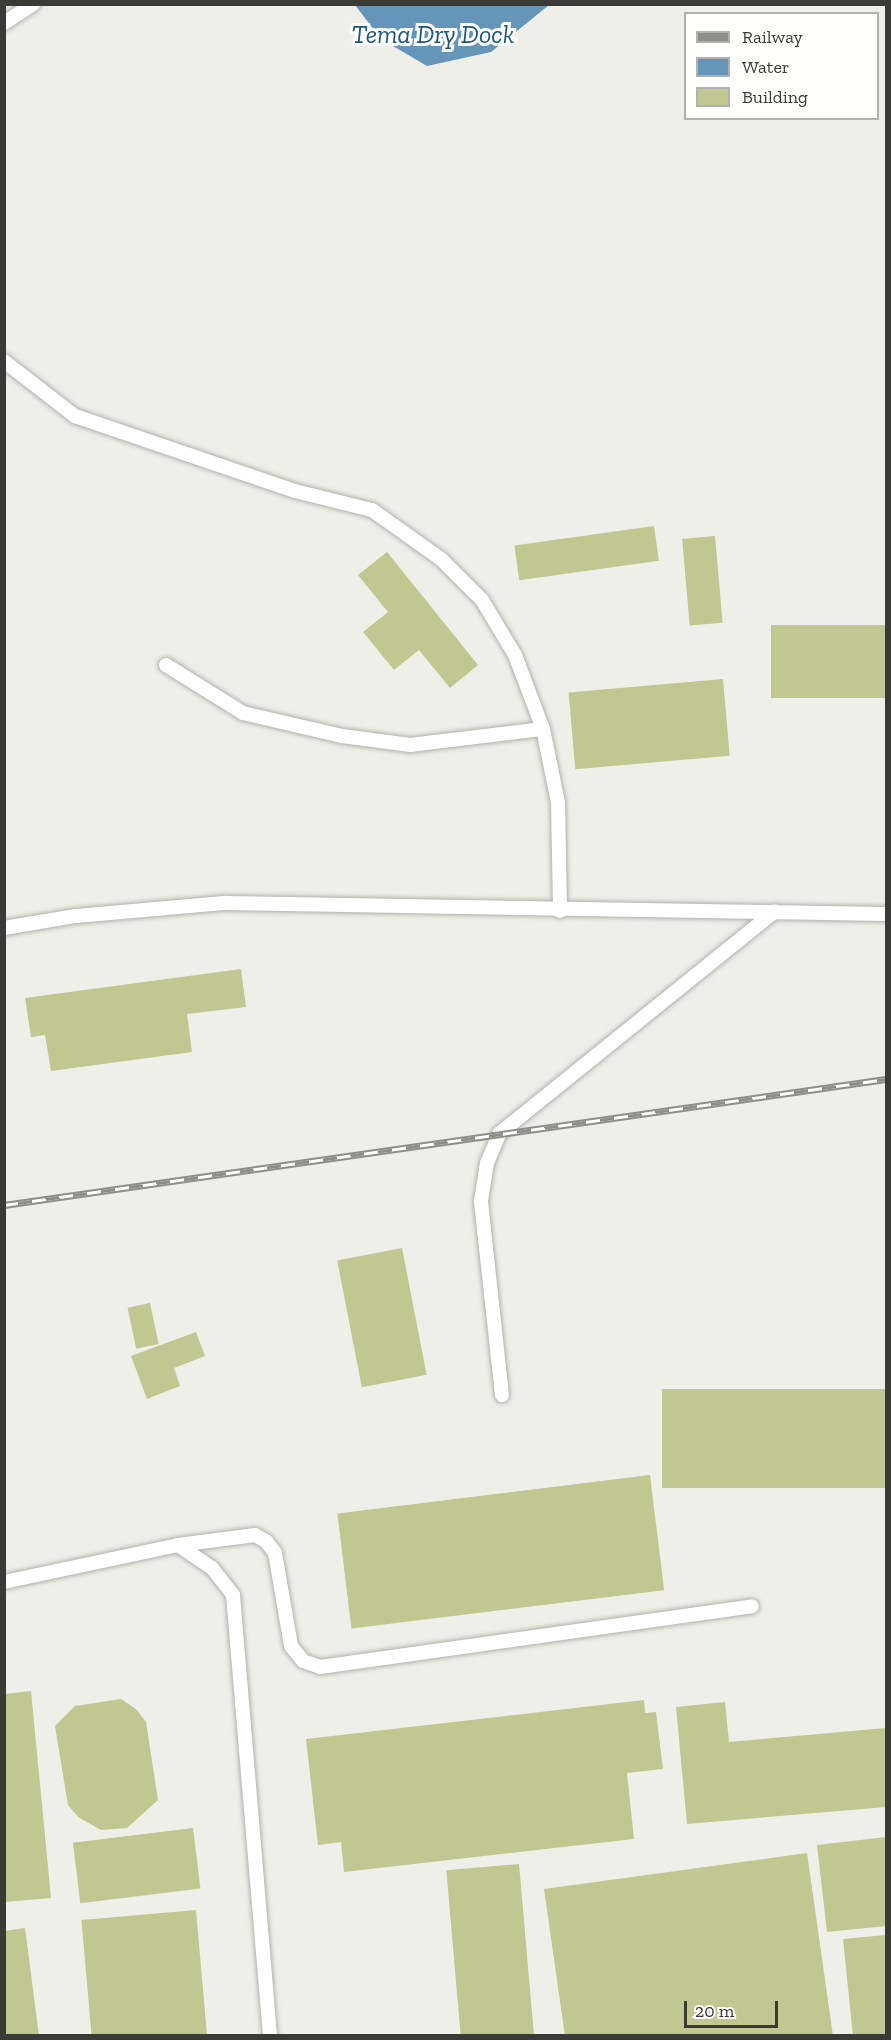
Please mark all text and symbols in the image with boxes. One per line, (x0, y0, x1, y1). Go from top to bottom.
legend (684, 12, 879, 120)
water label: Tema Dry Dock (352, 19, 514, 51)
text: Railway (742, 26, 803, 48)
text: Water (742, 56, 789, 78)
text: Building (742, 86, 808, 108)
scale bar (687, 1989, 782, 2027)
text: 20 m (695, 2000, 734, 2022)

